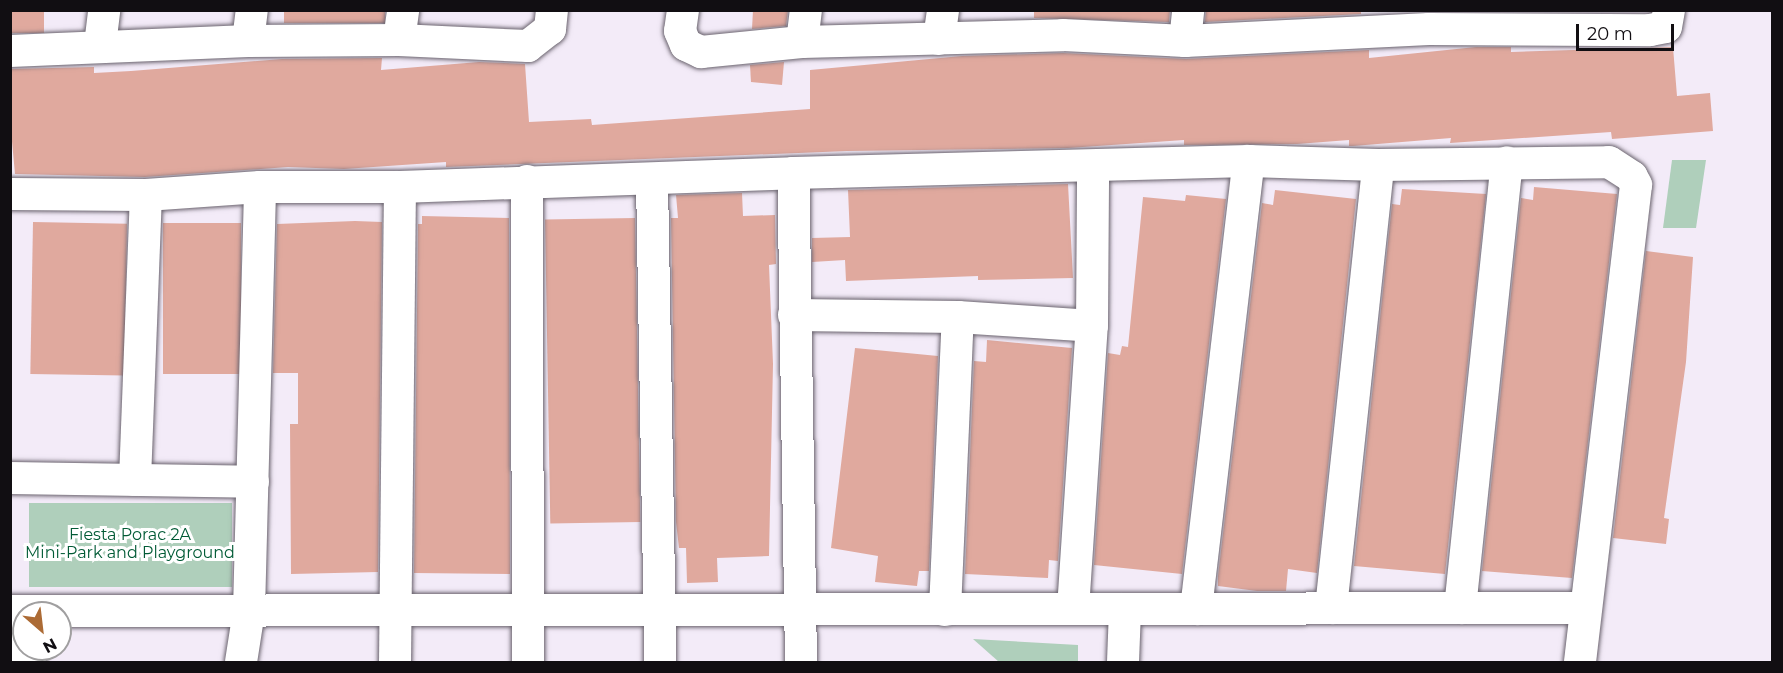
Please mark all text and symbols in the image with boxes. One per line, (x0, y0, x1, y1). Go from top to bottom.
scale bar (1579, 12, 1676, 50)
text: 20 m (1587, 23, 1633, 45)
park label: Fiesta Porac 2A Mini-Park and Playground (25, 525, 235, 563)
north arrow (12, 601, 72, 661)
text: N (40, 634, 60, 657)

